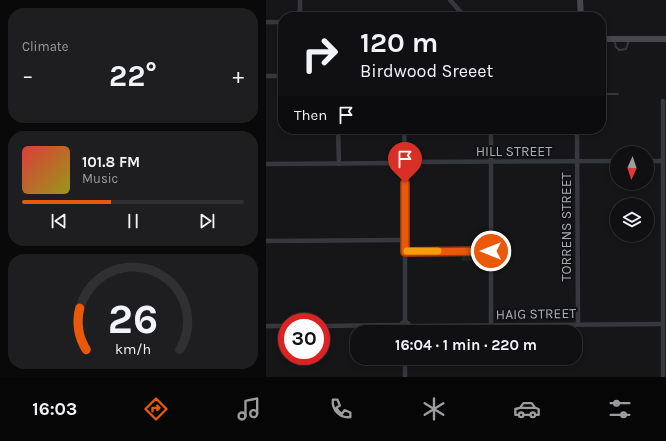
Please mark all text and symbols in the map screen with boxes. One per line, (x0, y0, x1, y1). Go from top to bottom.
text: 120 m (360, 26, 438, 59)
icon: right (294, 28, 346, 80)
text: Climate (22, 39, 68, 54)
text: 22° (109, 58, 157, 94)
text: Birdwood Sreeet (360, 60, 493, 82)
text: − (22, 63, 34, 89)
text: + (232, 63, 244, 89)
icon: arrive (335, 104, 357, 126)
text: Then (294, 106, 327, 124)
pin (388, 142, 422, 183)
street label: HILL STREET (476, 143, 552, 160)
north arrow (610, 146, 654, 190)
map controls (610, 146, 654, 242)
icon: arrive (394, 148, 416, 170)
text: 101.8 FM (82, 153, 140, 171)
text: Music (82, 171, 118, 186)
street label: TORRENS STREET (558, 172, 575, 282)
button: layers (610, 198, 654, 242)
icon: previous (48, 210, 70, 232)
icon: pause (122, 210, 144, 232)
icon: next (196, 210, 218, 232)
position arrow (470, 230, 512, 272)
text: 26 (108, 294, 158, 342)
street label: HAIG STREET (496, 305, 576, 323)
speed limit sign: 30 (278, 313, 330, 365)
text: 16:04 · 1 min · 220 m (395, 336, 537, 354)
text: km/h (115, 340, 151, 357)
icon: directions (142, 395, 170, 423)
icon: music (235, 395, 263, 423)
icon: phone (327, 395, 355, 423)
icon: climate (420, 395, 448, 423)
icon: car (513, 395, 541, 423)
icon: filters (606, 395, 634, 423)
text: 16:03 (32, 398, 77, 420)

